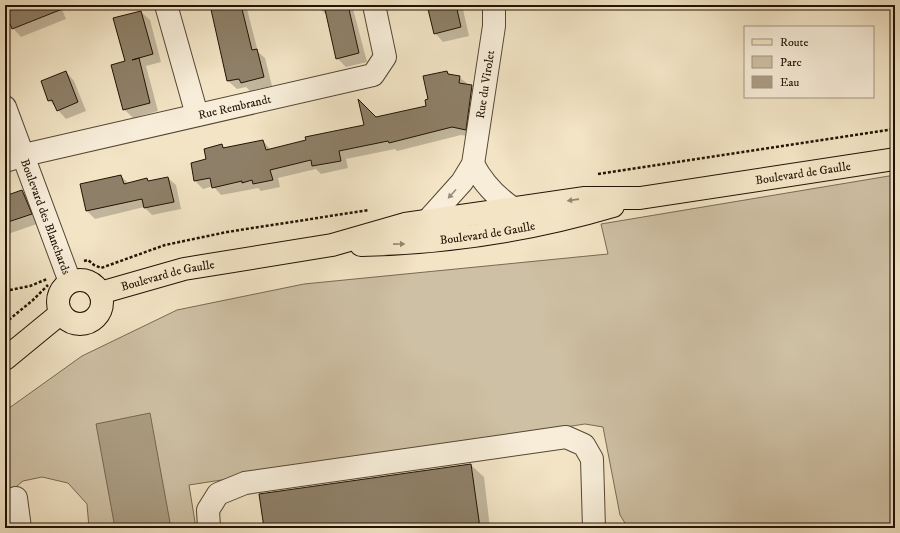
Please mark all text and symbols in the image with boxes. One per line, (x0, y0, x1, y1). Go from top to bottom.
legend (744, 26, 874, 98)
text: Route (780, 35, 808, 50)
street label: Rue du Virolet (473, 49, 498, 120)
text: Parc (780, 55, 802, 70)
text: Eau (780, 75, 800, 90)
street label: Rue Rembrandt (197, 92, 273, 123)
street label: Boulevard des Blanchards (17, 157, 74, 277)
street label: Boulevard de Gaulle (754, 159, 852, 188)
one-way arrow (447, 189, 456, 199)
one-way arrow (567, 197, 579, 203)
street label: Boulevard de Gaulle (439, 219, 536, 248)
one-way arrow (393, 241, 406, 247)
street label: Boulevard de Gaulle (119, 257, 216, 295)

